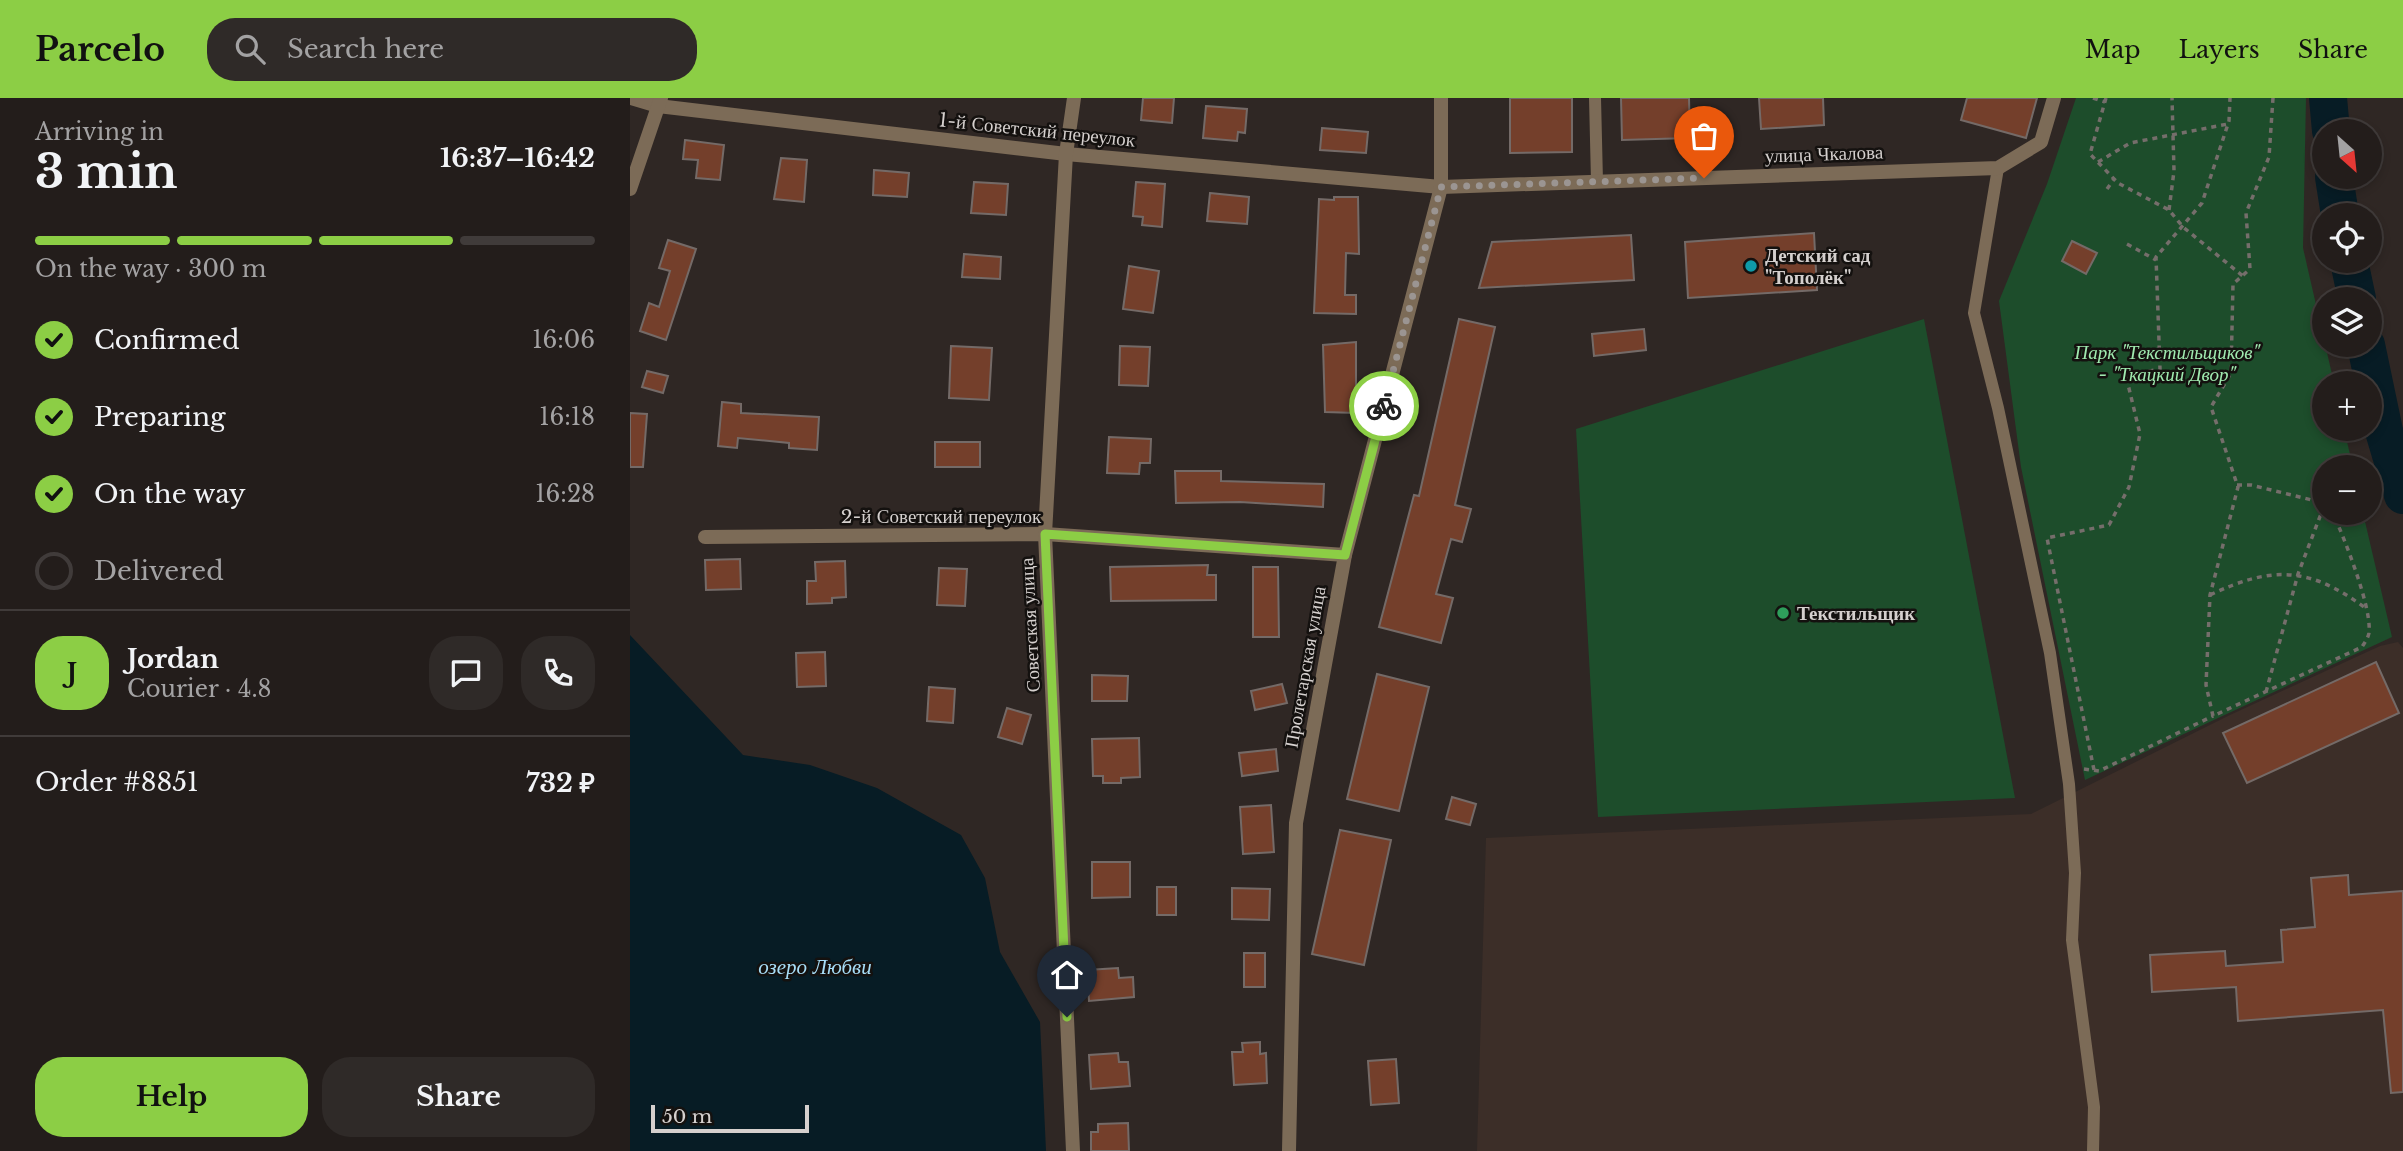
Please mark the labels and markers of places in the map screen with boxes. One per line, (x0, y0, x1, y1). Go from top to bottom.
pin (1674, 106, 1734, 178)
place label: Детский сад "Тополёк" (1765, 244, 1871, 289)
marker: Детский сад "Тополёк" (1743, 258, 1759, 274)
place label: Текстильщик (1797, 602, 1915, 625)
marker: Текстильщик (1775, 605, 1791, 621)
pin (1037, 945, 1097, 1017)

